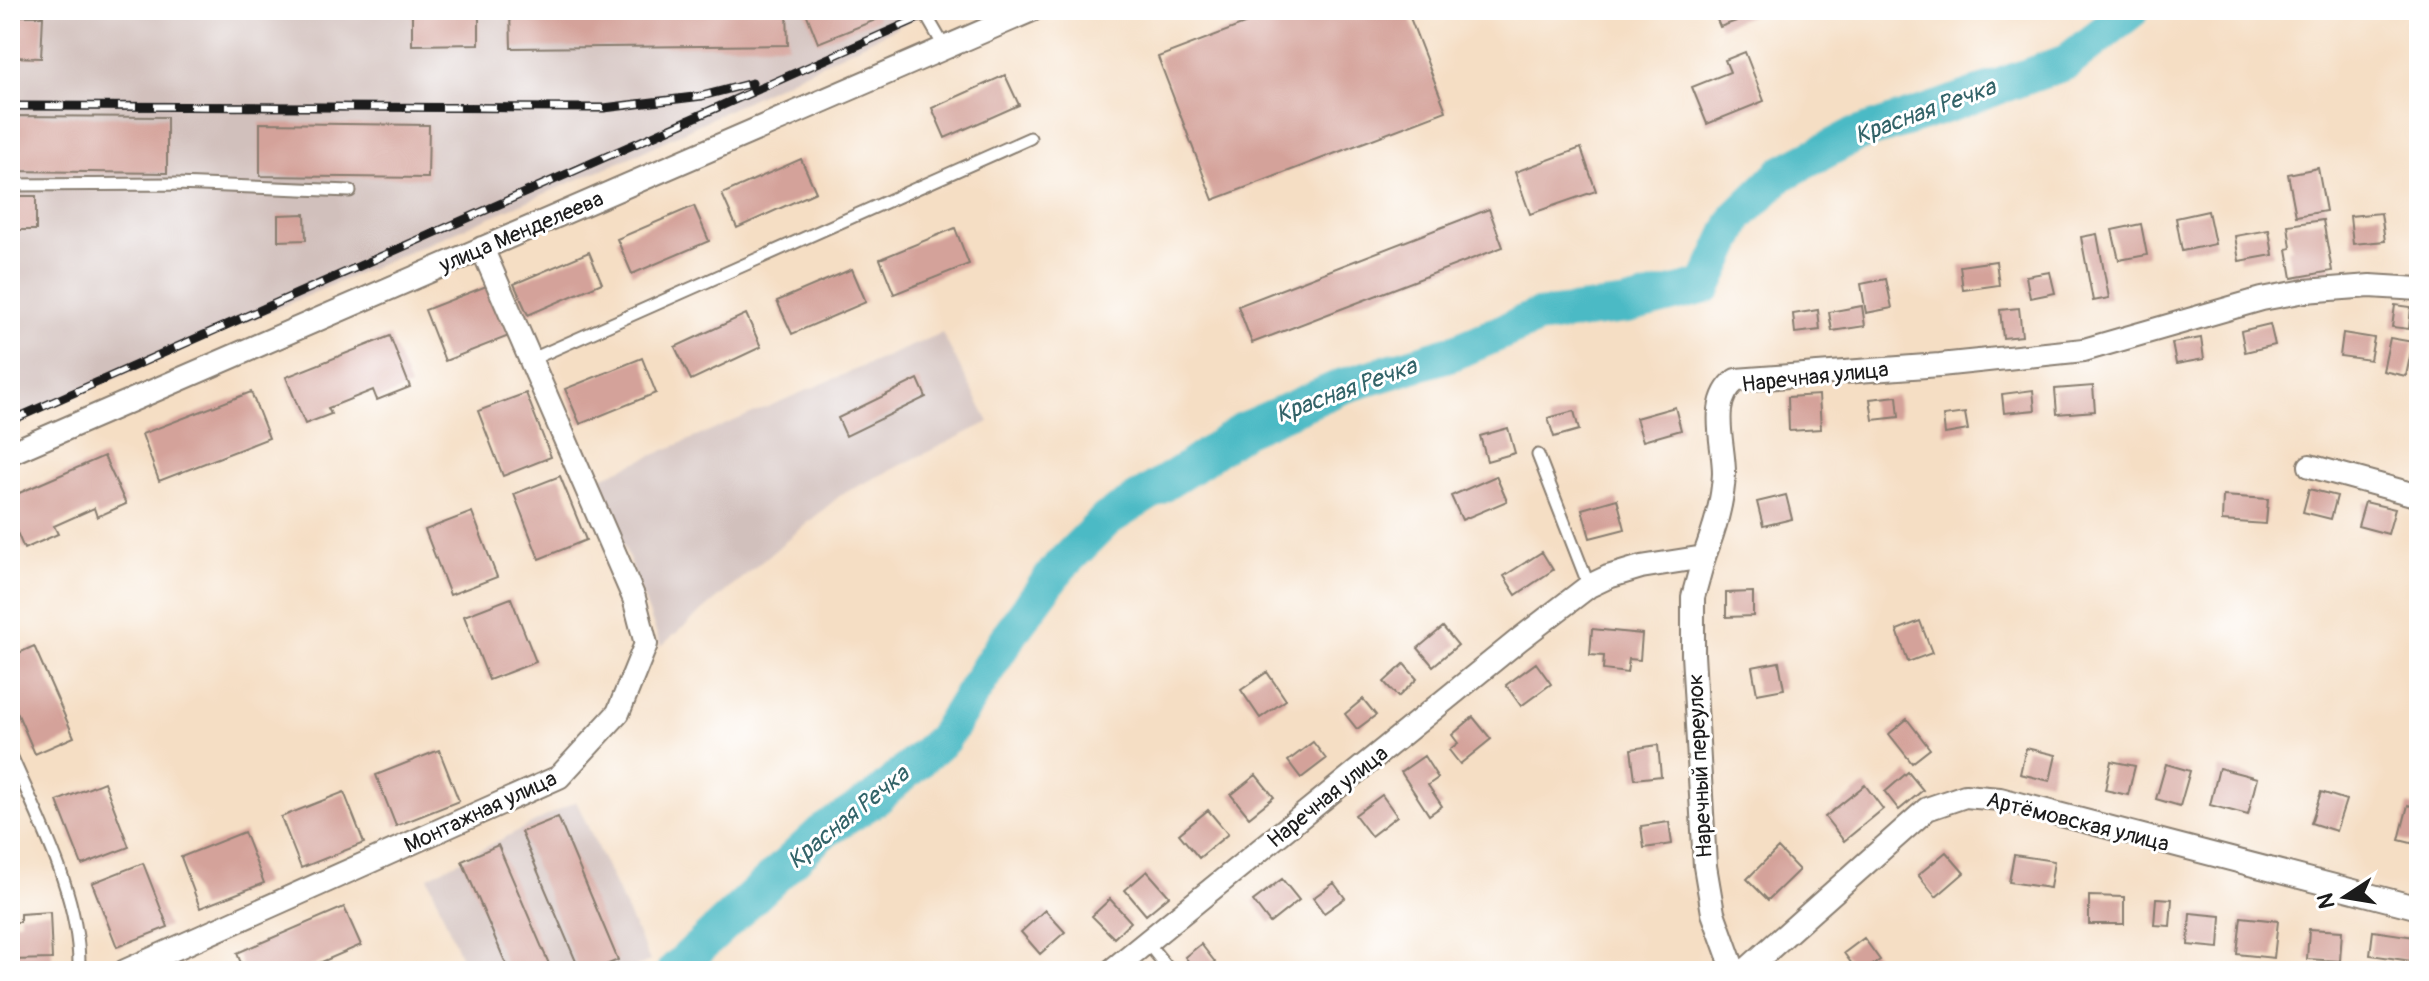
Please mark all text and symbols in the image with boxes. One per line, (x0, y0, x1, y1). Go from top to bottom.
water label: Красная Речка (1851, 72, 2001, 150)
street label: улица Менделеева (434, 185, 608, 280)
water label: Красная Речка (1272, 351, 1422, 429)
street label: Наречная улица (1740, 355, 1890, 399)
street label: Наречный переулок (1681, 673, 1719, 859)
street label: Наречная улица (1261, 739, 1394, 854)
water label: Красная Речка (782, 759, 916, 875)
street label: Монтажная улица (400, 764, 561, 859)
street label: Артёмовская улица (1983, 786, 2172, 858)
north arrow (2305, 857, 2385, 937)
text: N (2311, 891, 2342, 911)

